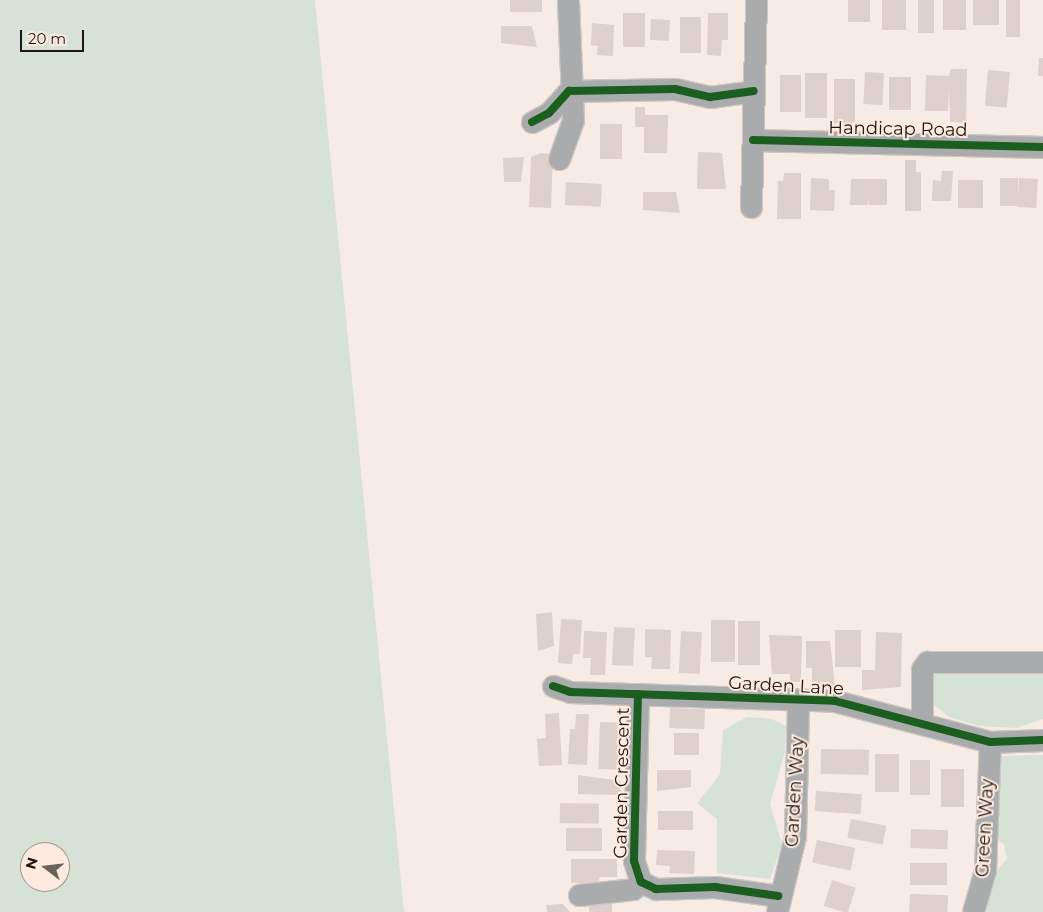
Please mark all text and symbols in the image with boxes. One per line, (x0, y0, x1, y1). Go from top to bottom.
scale bar (22, 20, 86, 52)
text: 20 m (28, 29, 66, 48)
street label: Handicap Road (828, 117, 968, 141)
street label: Garden Lane (728, 672, 844, 700)
street label: Garden Crescent (610, 707, 634, 859)
street label: Garden Way (781, 736, 809, 848)
street label: Green Way (972, 778, 998, 878)
north arrow (20, 842, 70, 892)
text: N (21, 855, 42, 871)

